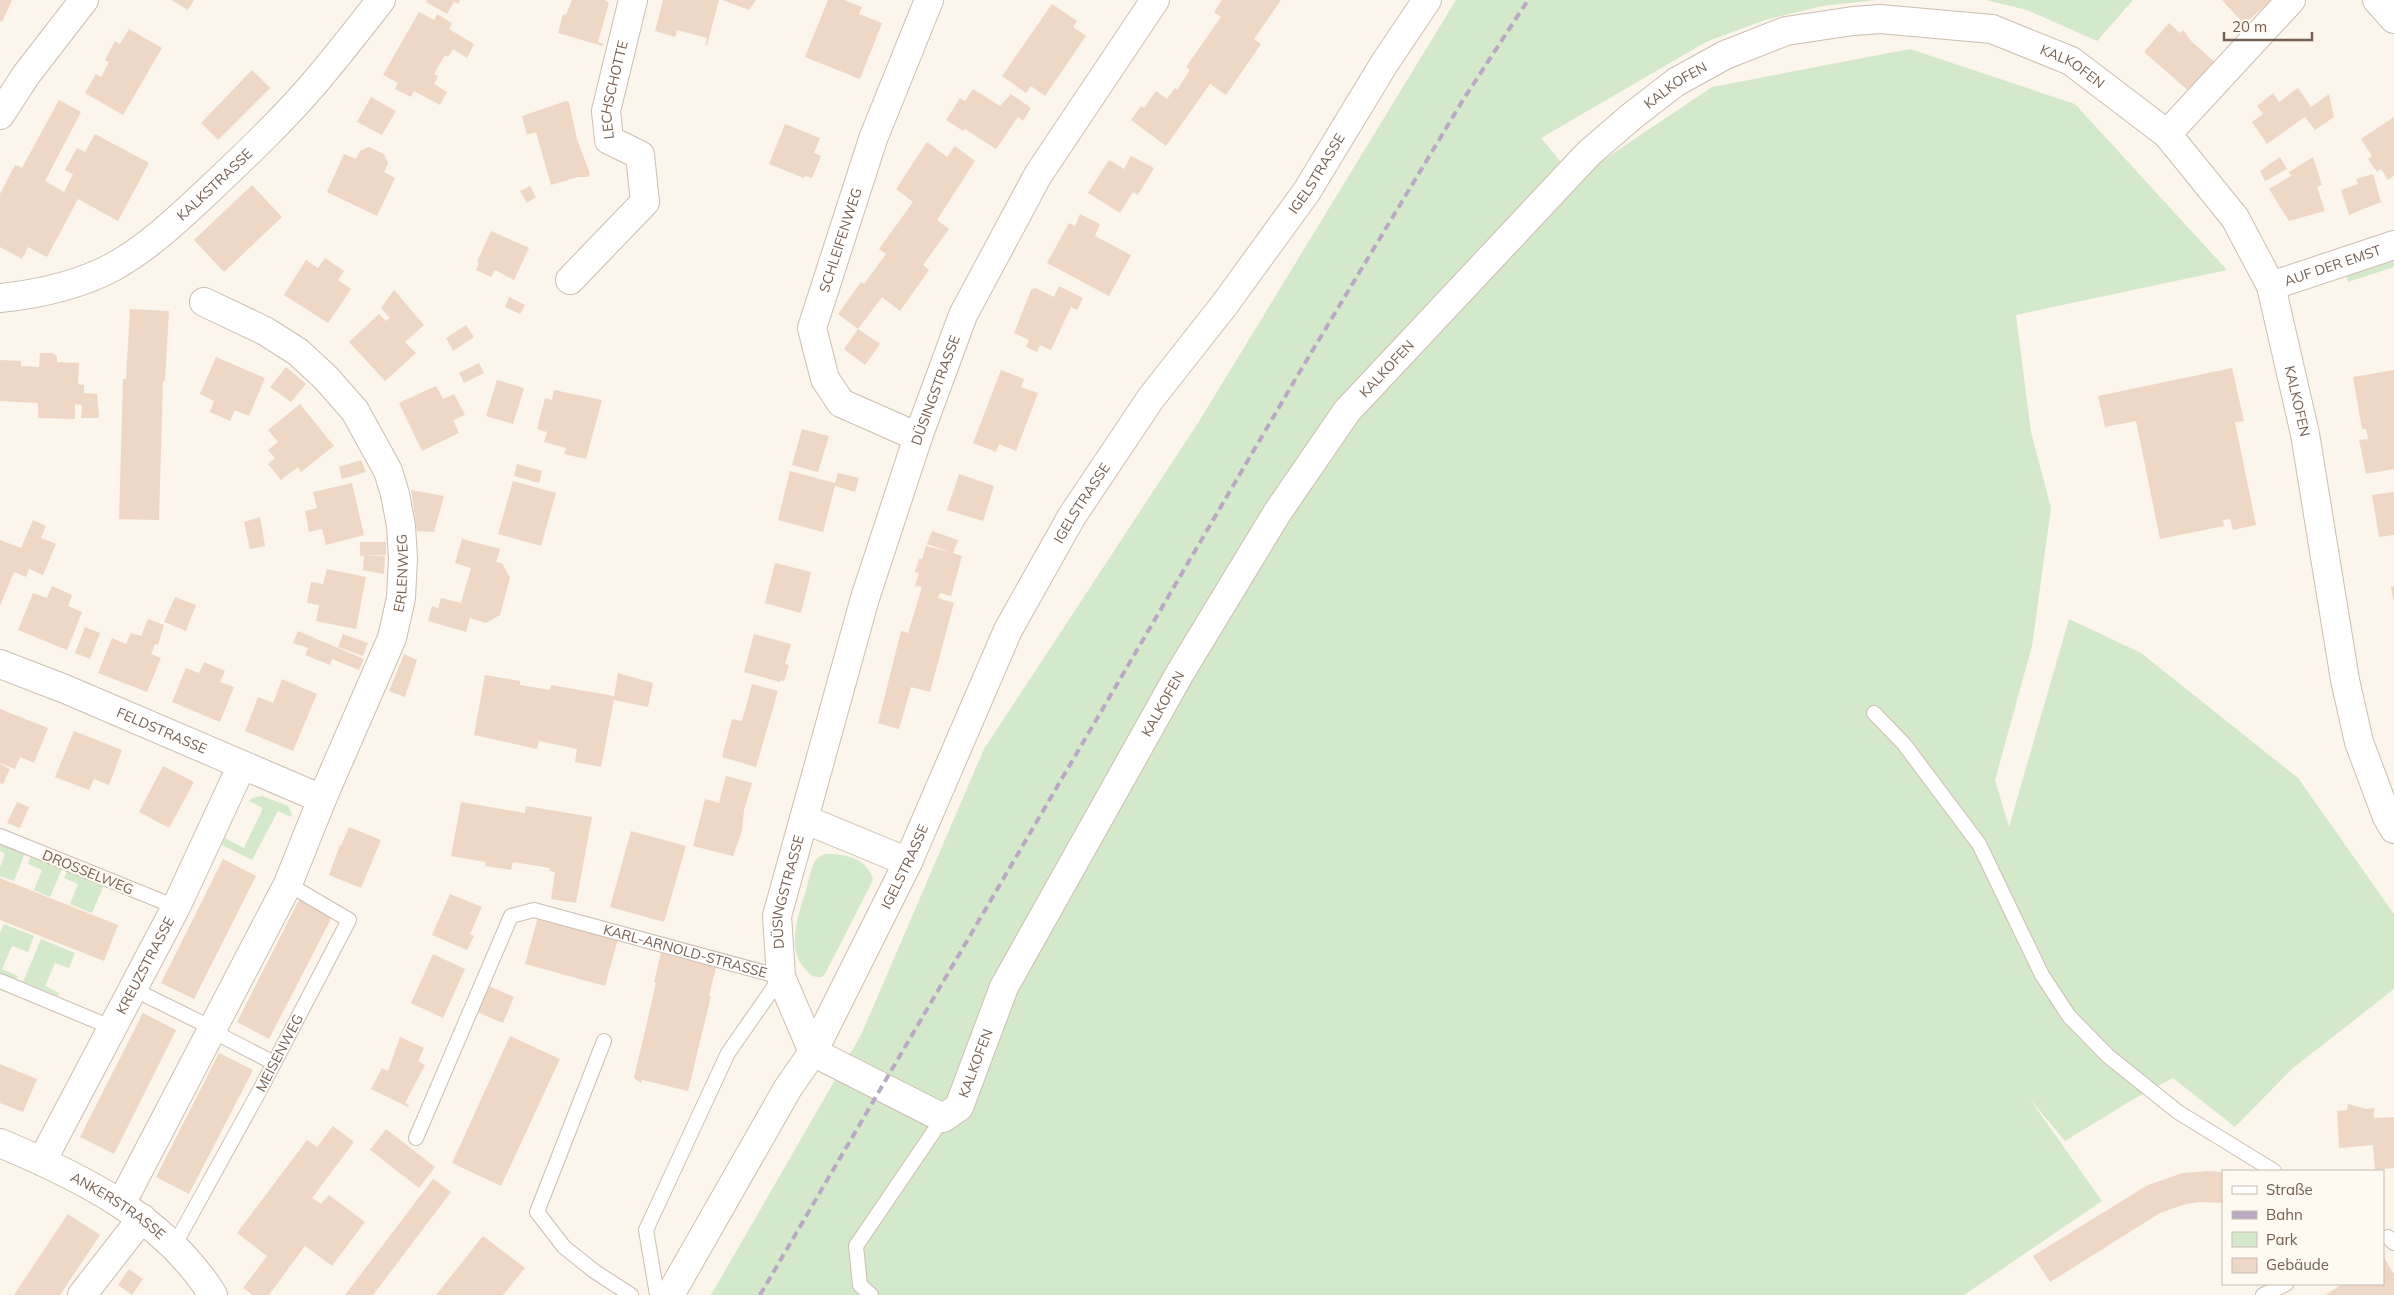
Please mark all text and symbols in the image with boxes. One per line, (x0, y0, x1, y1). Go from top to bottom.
scale bar (2224, 10, 2312, 42)
text: 20 m (2232, 17, 2267, 36)
street label: LECHSCHOTTE (597, 39, 632, 140)
street label: KALKOFEN (2038, 41, 2108, 92)
street label: KALKOFEN (1640, 58, 1710, 113)
street label: IGELSTRASSE (1284, 130, 1349, 217)
street label: KALKSTRASSE (173, 145, 256, 224)
street label: SCHLEIFENWEG (815, 185, 866, 295)
street label: AUF DER EMST (2282, 241, 2384, 290)
street label: DÜSINGSTRASSE (907, 333, 964, 448)
street label: KALKOFEN (1355, 336, 1418, 401)
street label: KALKOFEN (2281, 364, 2314, 438)
street label: IGELSTRASSE (1050, 459, 1114, 546)
street label: ERLENWEG (389, 533, 412, 614)
street label: KALKOFEN (1137, 668, 1188, 740)
street label: FELDSTRASSE (114, 703, 210, 758)
street label: IGELSTRASSE (877, 821, 932, 912)
street label: DÜSINGSTRASSE (768, 833, 808, 949)
street label: DROSSELWEG (40, 846, 136, 898)
street label: KREUZSTRASSE (112, 914, 178, 1017)
street label: KARL-ARNOLD-STRASSE (601, 920, 769, 982)
street label: MEISENWEG (252, 1011, 307, 1095)
street label: KALKOFEN (954, 1026, 997, 1100)
street label: ANKERSTRASSE (68, 1168, 169, 1243)
legend (2222, 1170, 2384, 1285)
text: Straße (2266, 1180, 2313, 1199)
text: Bahn (2266, 1205, 2303, 1224)
text: Park (2266, 1230, 2298, 1249)
text: Gebäude (2266, 1255, 2329, 1274)

